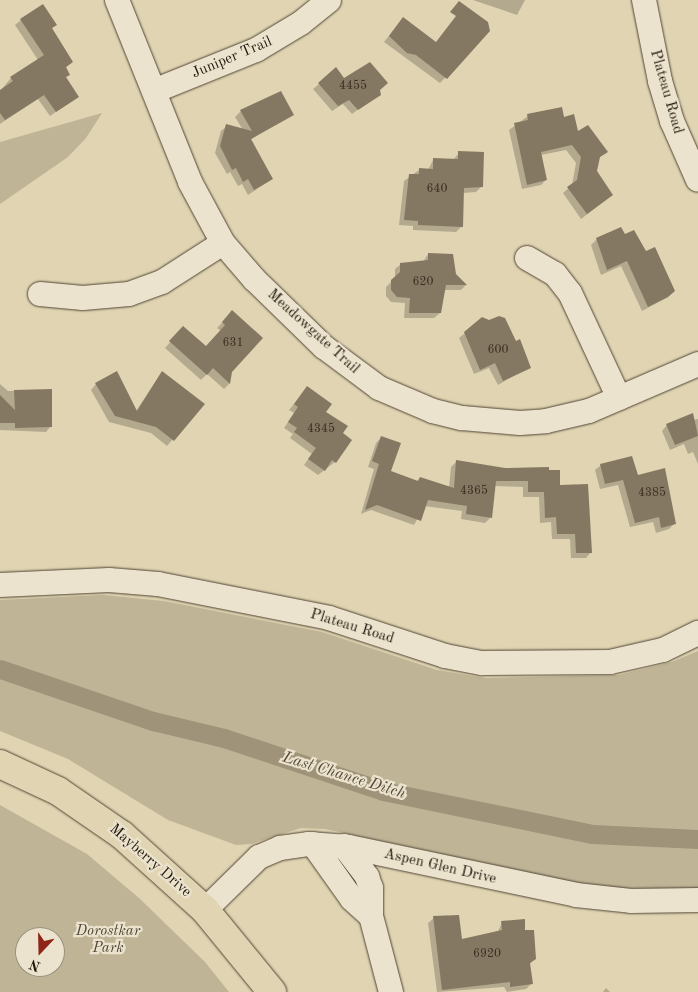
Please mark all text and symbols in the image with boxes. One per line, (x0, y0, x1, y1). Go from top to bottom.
street label: Juniper Trail (189, 33, 275, 83)
street label: Plateau Road (645, 48, 687, 136)
house number: 4455 (339, 80, 367, 94)
house number: 640 (427, 183, 447, 197)
house number: 620 (413, 276, 433, 290)
street label: Meadowgate Trail (263, 286, 363, 378)
house number: 631 (223, 337, 243, 351)
house number: 600 (488, 344, 508, 358)
house number: 4345 (307, 423, 335, 437)
house number: 4365 (460, 485, 488, 499)
house number: 4385 (638, 487, 666, 501)
street label: Plateau Road (308, 606, 396, 648)
water label: Last Chance Ditch (280, 748, 408, 804)
street label: Mayberry Drive (105, 821, 195, 901)
street label: Aspen Glen Drive (382, 845, 498, 889)
park label: Dorostkar Park (76, 922, 140, 957)
north arrow (15, 927, 65, 977)
house number: 6920 (473, 948, 501, 962)
text: N (27, 957, 42, 974)

